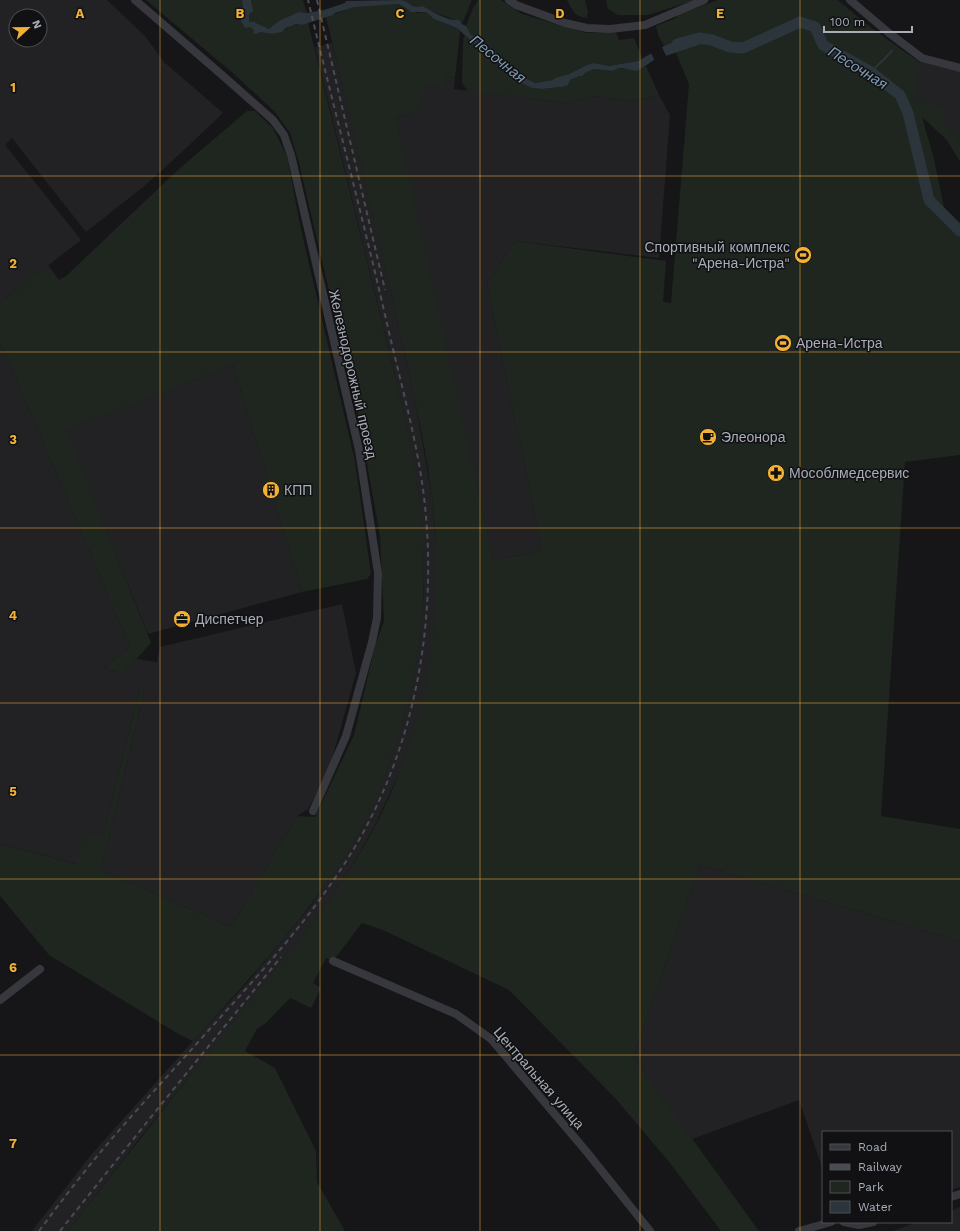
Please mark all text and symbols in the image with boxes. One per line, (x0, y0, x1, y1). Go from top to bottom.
text: A (76, 6, 85, 21)
text: B (236, 6, 245, 21)
text: C (396, 6, 405, 21)
text: D (555, 6, 565, 21)
text: E (716, 6, 724, 21)
north arrow (8, 8, 48, 48)
scale bar (824, 8, 912, 34)
text: 100 m (830, 15, 865, 29)
text: N (29, 18, 44, 31)
water label: Песочная (466, 31, 530, 87)
water label: Песочная (825, 43, 891, 93)
text: 1 (10, 80, 16, 95)
place label: Спортивный комплекс "Арена-Истра" (644, 239, 790, 271)
sports icon: Спортивный комплекс "Арена-Истра" (793, 245, 813, 265)
text: 2 (9, 256, 17, 271)
street label: Железнодорожный проезд (326, 288, 380, 460)
sports icon: Арена-Истра (773, 333, 793, 353)
place label: Арена-Истра (796, 335, 883, 351)
cafe icon: Элеонора (698, 427, 718, 447)
place label: Элеонора (721, 429, 786, 445)
text: 3 (9, 432, 17, 447)
pharmacy icon: Мособлмедсервис (766, 463, 786, 483)
place label: Мособлмедсервис (789, 465, 909, 481)
building icon: КПП (261, 480, 281, 500)
place label: КПП (284, 482, 312, 498)
text: 4 (9, 608, 18, 623)
office icon: Диспетчер (172, 609, 192, 629)
place label: Диспетчер (195, 611, 264, 627)
text: 5 (9, 784, 17, 799)
text: 6 (9, 960, 17, 975)
street label: Центральная улица (490, 1024, 588, 1132)
legend (822, 1131, 952, 1223)
text: 7 (9, 1136, 17, 1151)
text: Road (858, 1140, 887, 1154)
text: Railway (858, 1160, 903, 1174)
text: Park (858, 1180, 884, 1194)
text: Water (858, 1200, 893, 1214)

